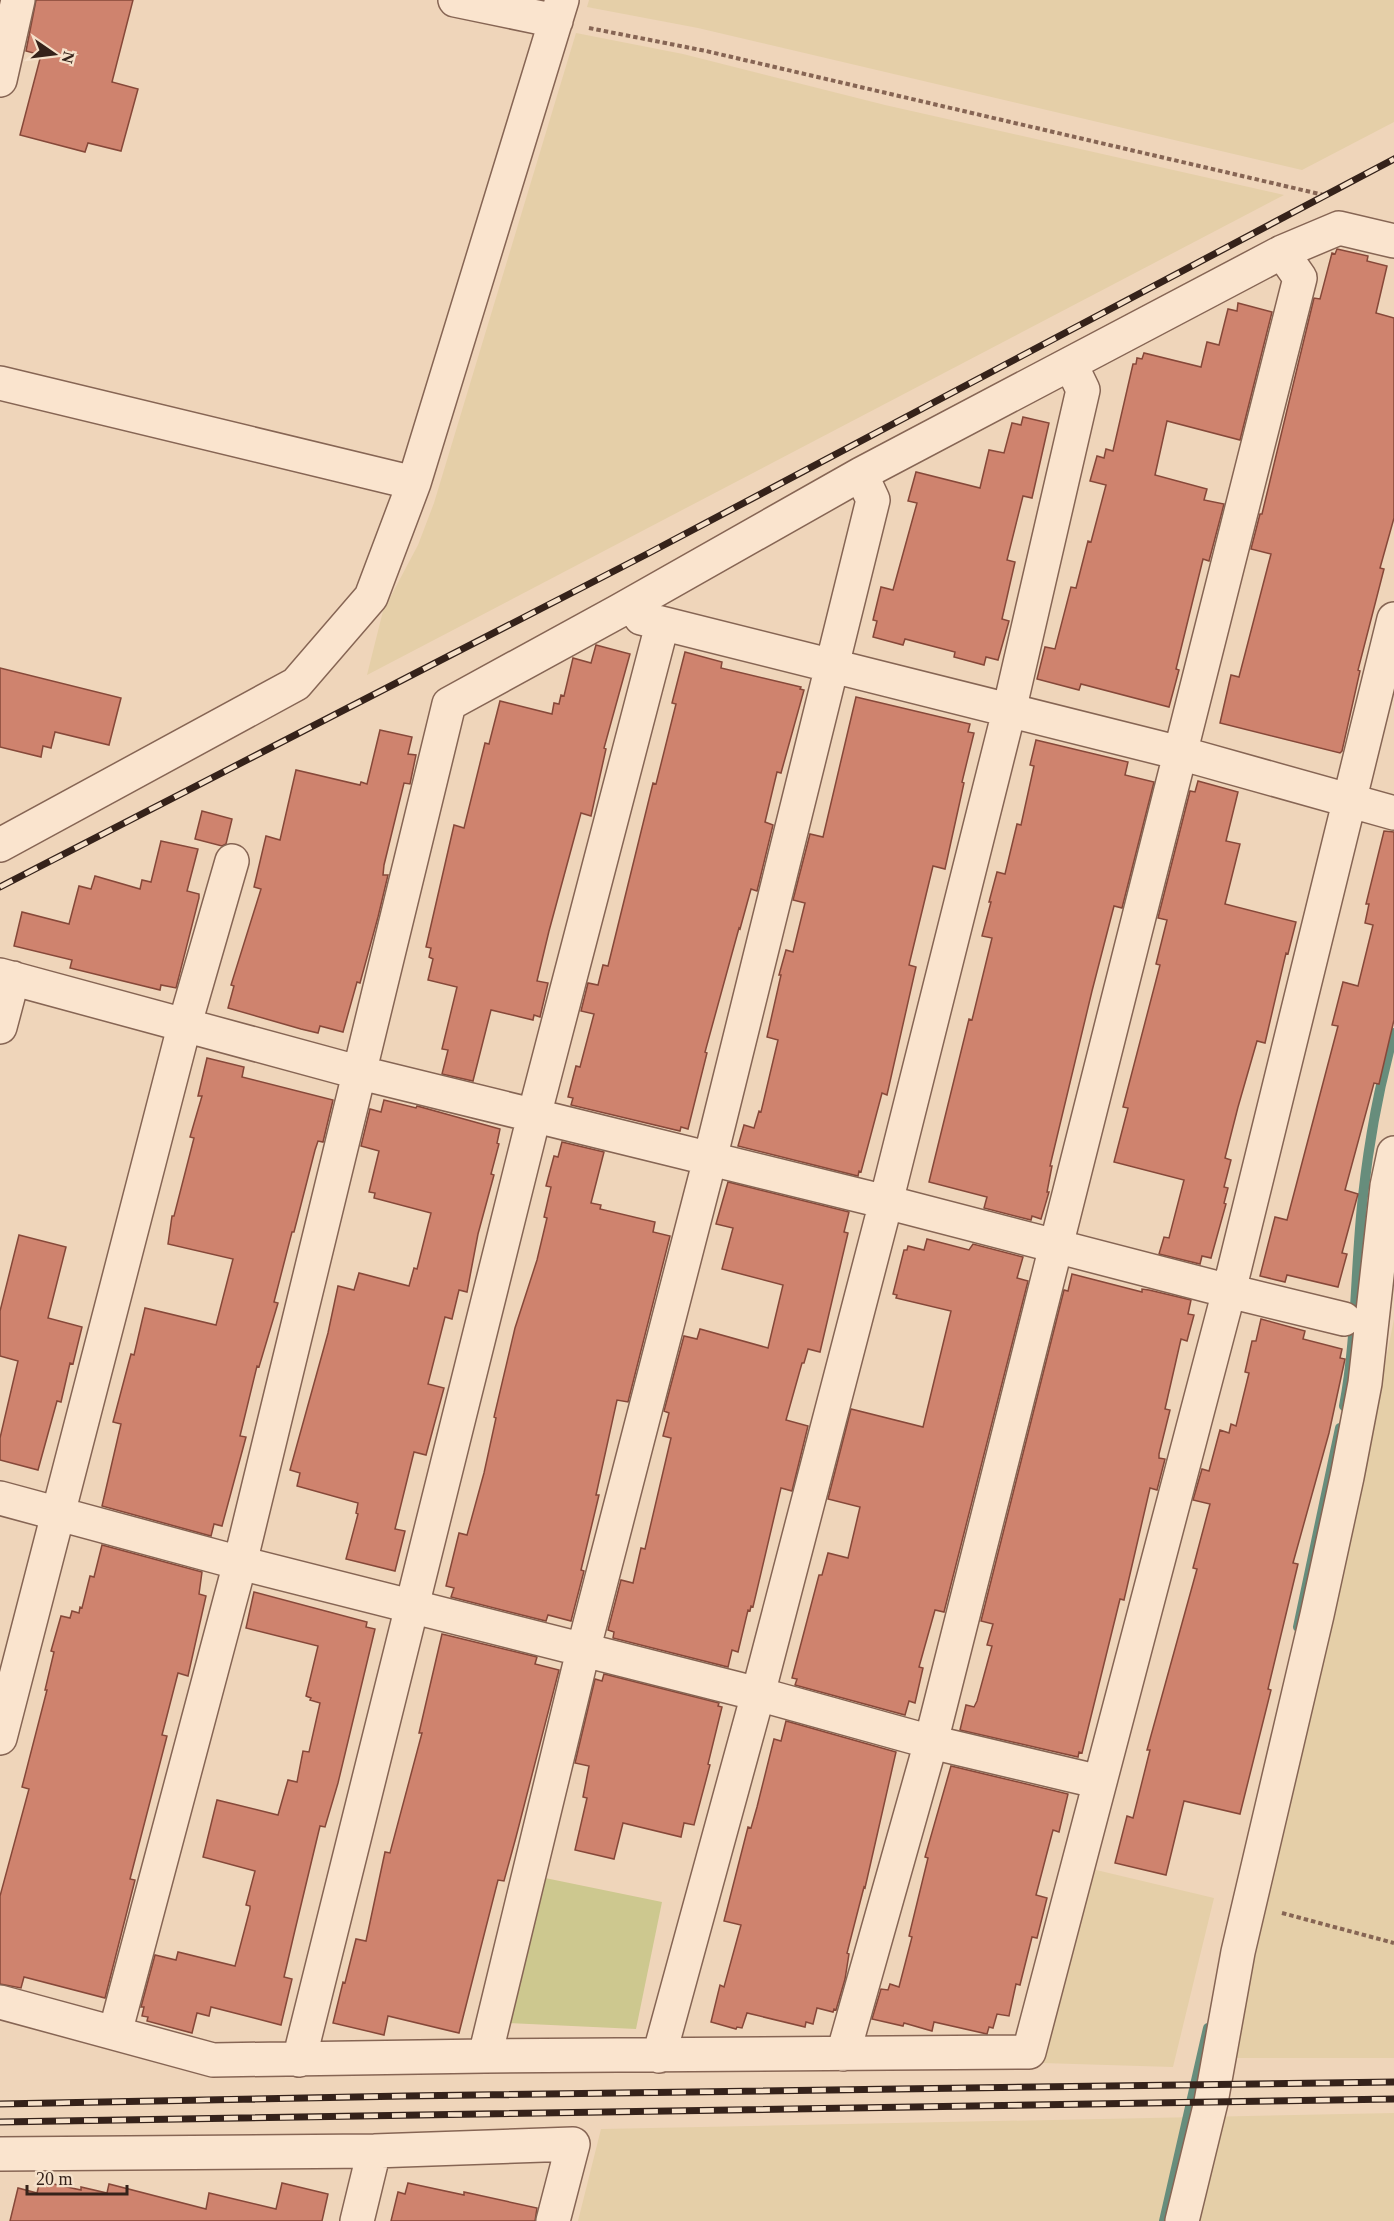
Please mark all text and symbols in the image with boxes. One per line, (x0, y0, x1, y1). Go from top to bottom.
north arrow (24, 24, 84, 84)
text: N (58, 50, 78, 66)
scale bar (27, 2158, 128, 2196)
text: 20 m (36, 2169, 73, 2189)

